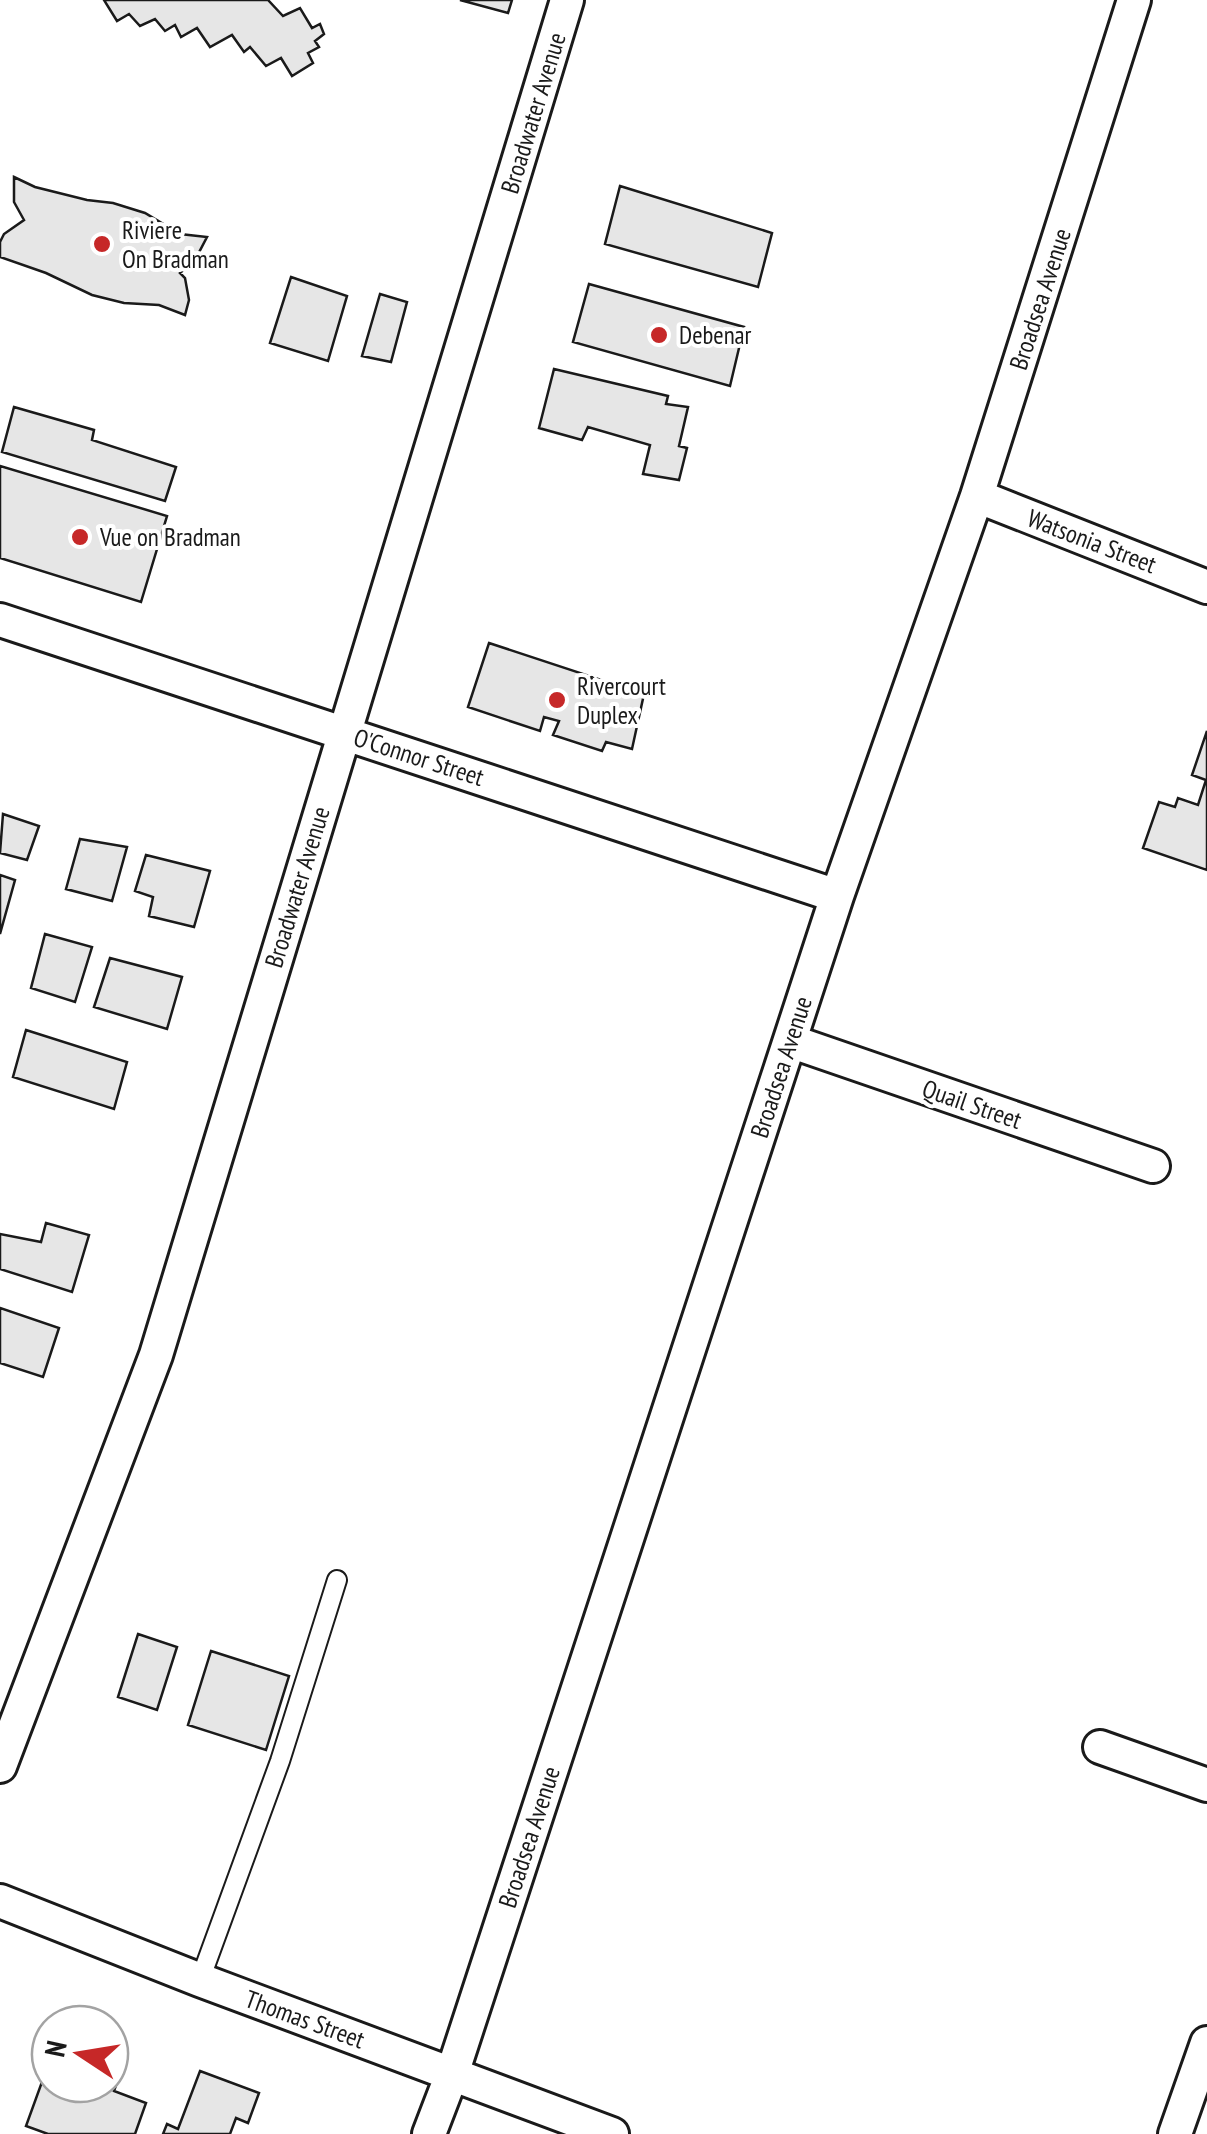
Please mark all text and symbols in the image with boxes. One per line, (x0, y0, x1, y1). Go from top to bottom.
street label: Broadwater Avenue (493, 29, 573, 197)
place label: Riviere On Bradman (122, 214, 229, 275)
street label: Broadsea Avenue (1002, 224, 1078, 374)
marker: Riviere On Bradman (91, 233, 113, 255)
place label: Debenar (679, 319, 752, 351)
marker: Debenar (648, 324, 670, 346)
street label: Watsonia Street (1023, 502, 1161, 580)
place label: Vue on Bradman (99, 521, 241, 553)
marker: Vue on Bradman (69, 526, 91, 548)
place label: Rivercourt Duplex (577, 670, 666, 731)
marker: Rivercourt Duplex (546, 689, 568, 711)
street label: O'Connor Street (350, 721, 488, 793)
street label: Broadwater Avenue (257, 803, 337, 971)
street label: Broadsea Avenue (743, 992, 819, 1142)
street label: Quail Street (918, 1072, 1026, 1136)
street label: Broadsea Avenue (491, 1762, 567, 1912)
street label: Thomas Street (241, 1983, 369, 2055)
north arrow (30, 2004, 130, 2104)
text: N (35, 2037, 75, 2060)

